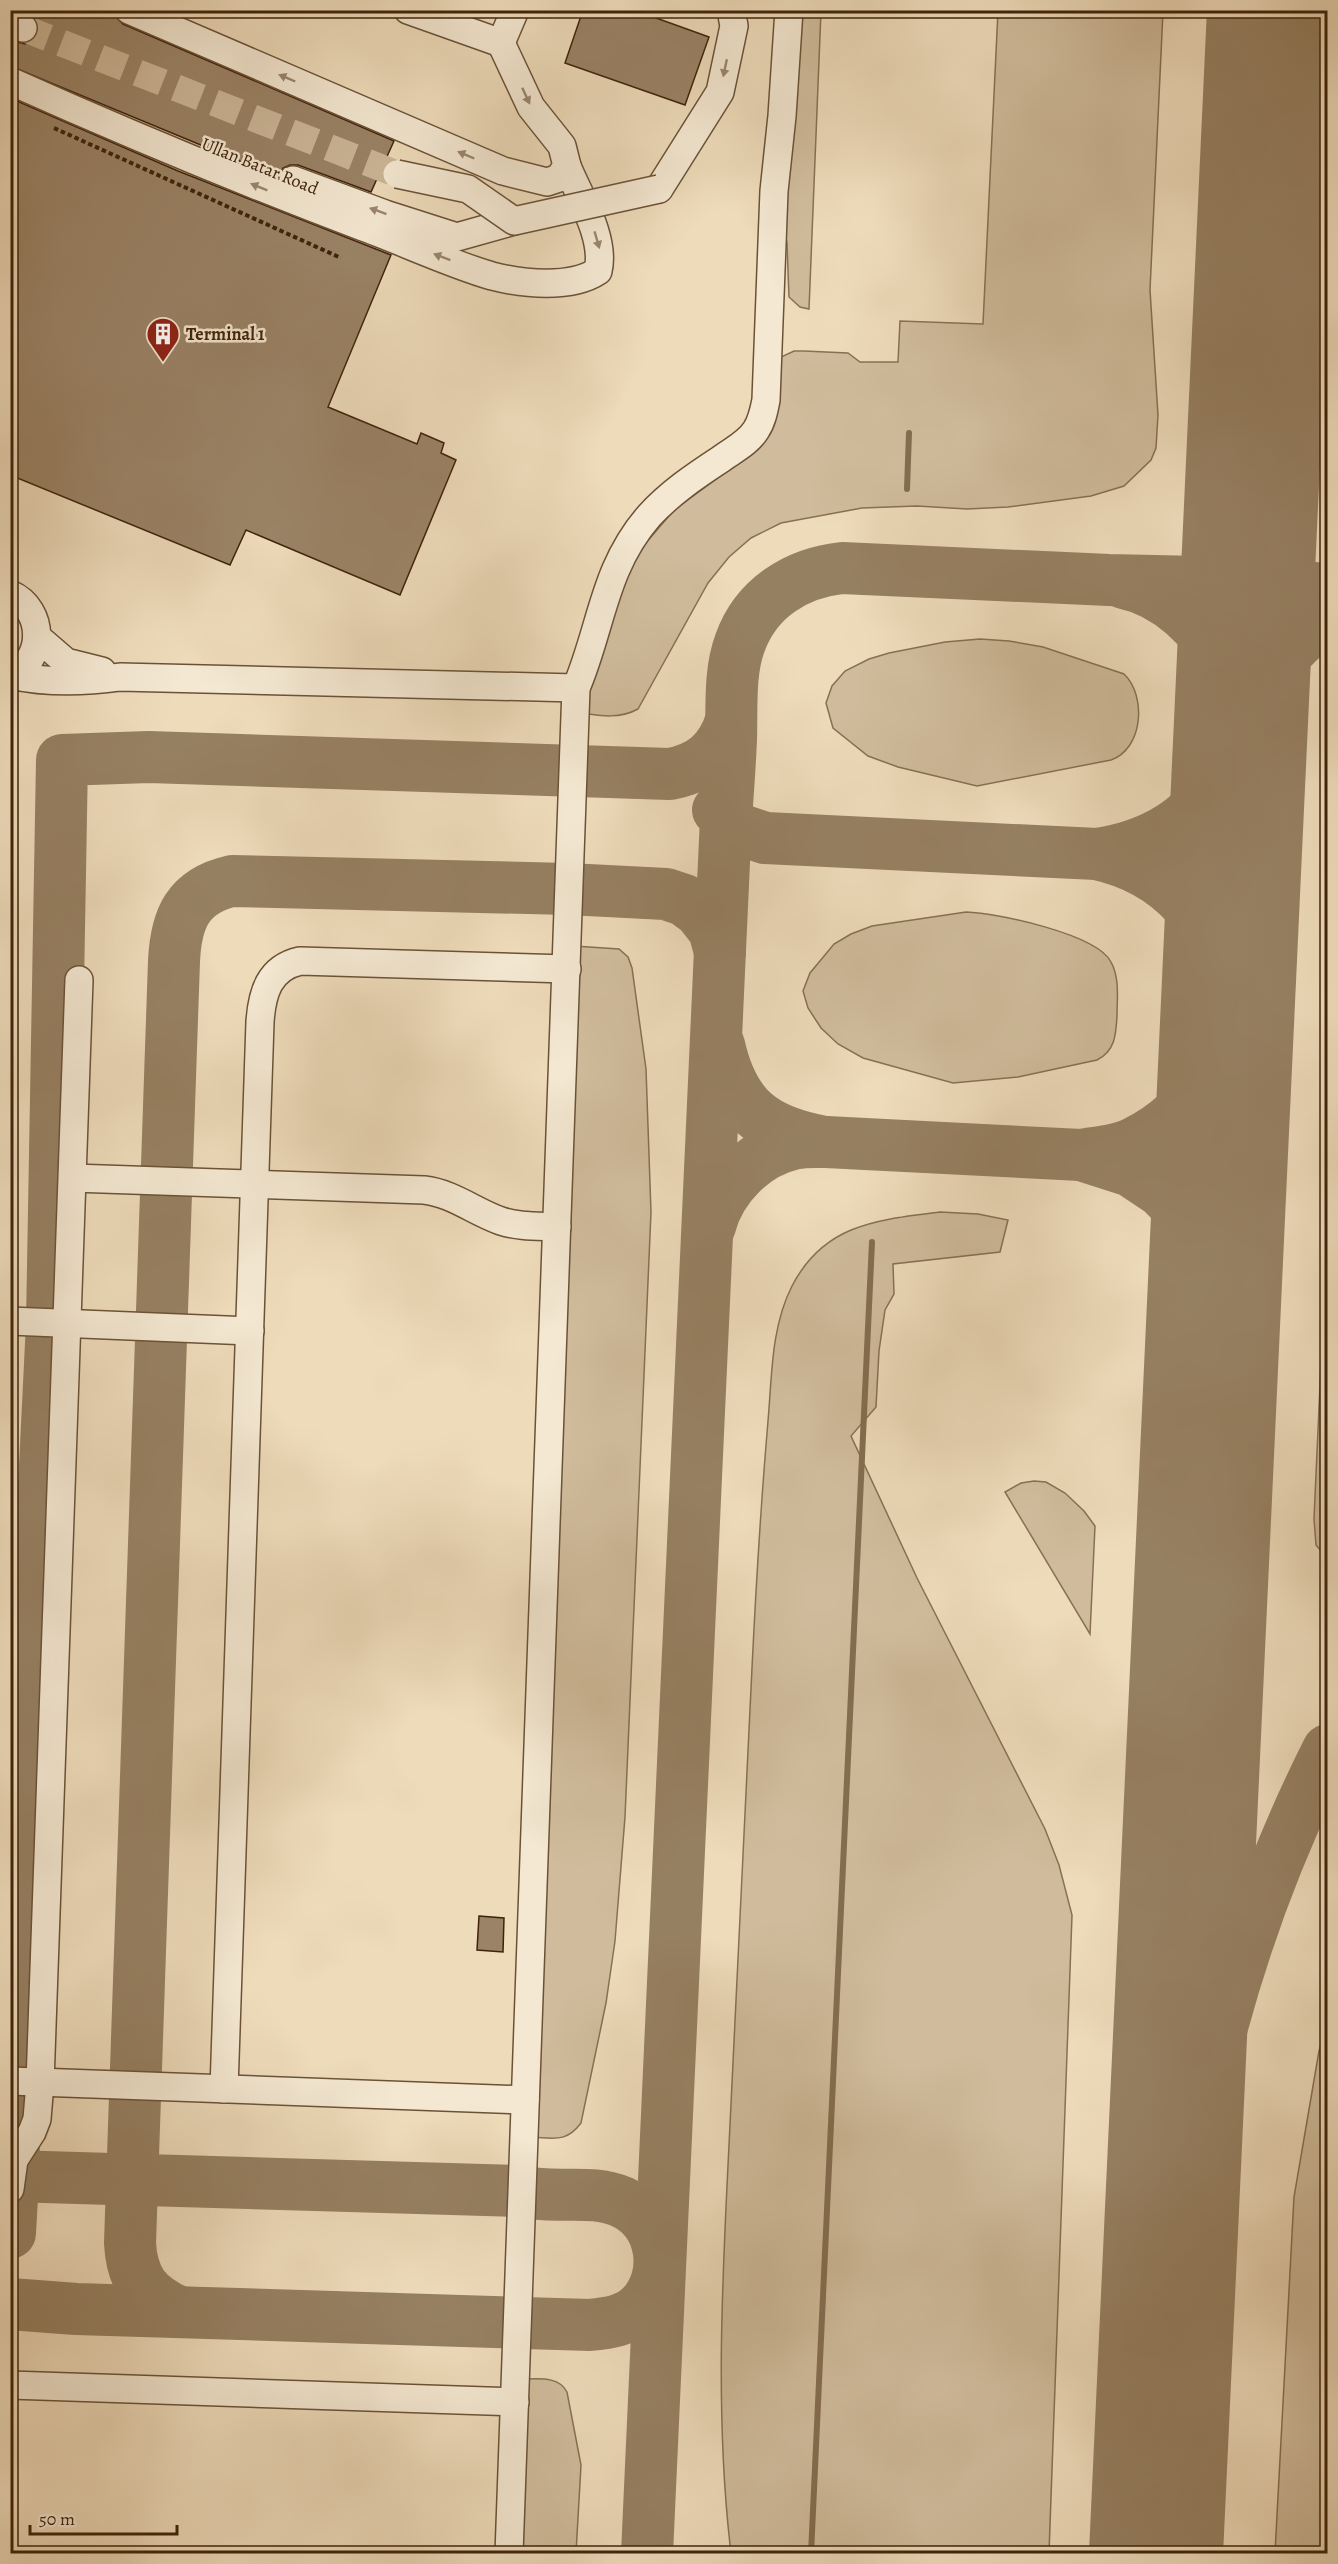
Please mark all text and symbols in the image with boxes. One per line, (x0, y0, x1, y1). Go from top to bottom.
one-way arrow (720, 59, 729, 78)
one-way arrow (277, 73, 295, 83)
one-way arrow (521, 87, 530, 104)
street label: Ullan Batar Road (198, 132, 322, 201)
one-way arrow (457, 150, 475, 159)
one-way arrow (250, 182, 268, 192)
one-way arrow (369, 206, 387, 216)
one-way arrow (593, 231, 602, 249)
one-way arrow (432, 251, 450, 261)
building icon: Terminal 1 (145, 316, 181, 363)
place label: Terminal 1 (186, 322, 265, 346)
scale bar (30, 2498, 177, 2536)
text: 50 m (39, 2507, 75, 2531)

